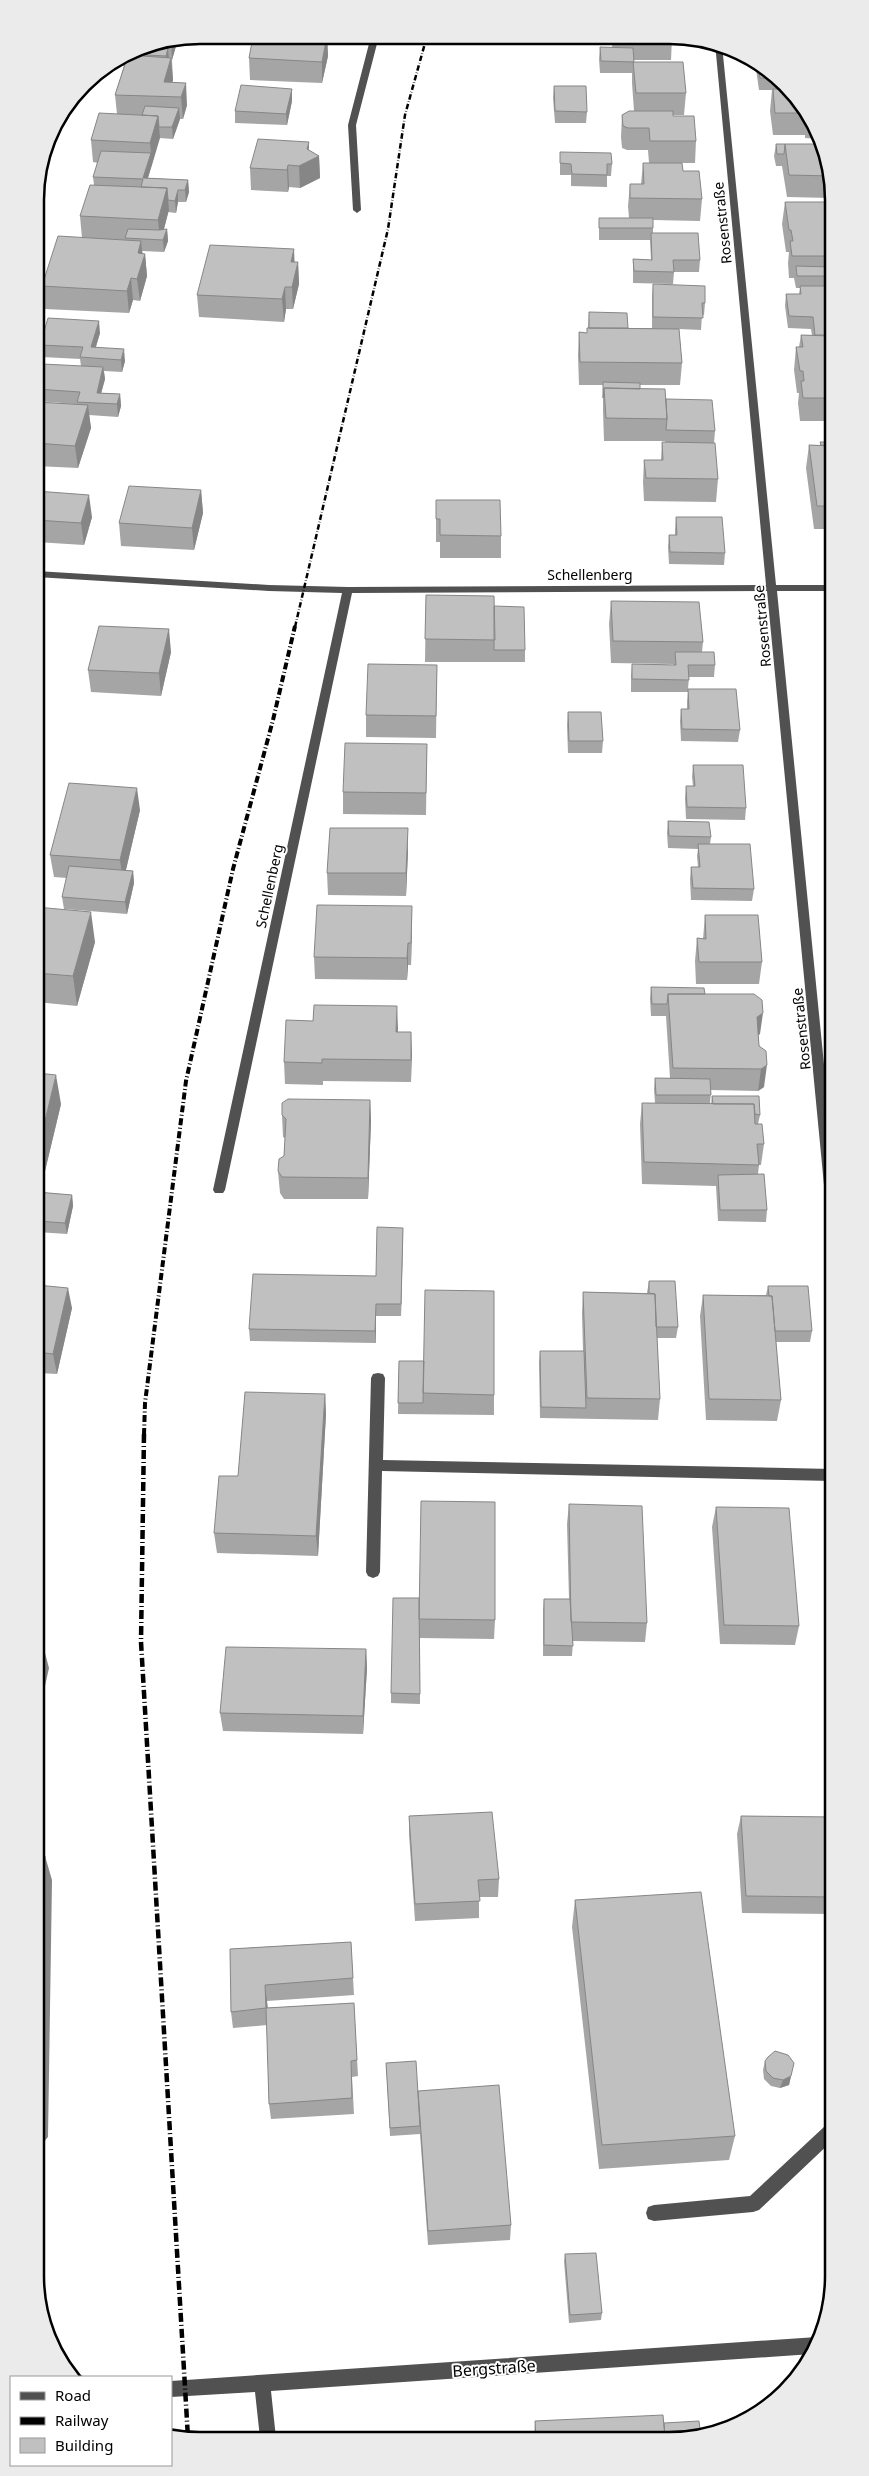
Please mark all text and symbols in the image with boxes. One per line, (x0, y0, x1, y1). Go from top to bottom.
street label: Rosenstraße (708, 181, 736, 265)
street label: Schellenberg (547, 565, 633, 584)
street label: Rosenstraße (749, 584, 775, 668)
street label: Schellenberg (251, 842, 287, 930)
street label: Rosenstraße (787, 987, 815, 1071)
street label: Bergstraße (452, 2354, 536, 2382)
legend (10, 2376, 172, 2466)
text: Road (55, 2385, 91, 2405)
text: Railway (55, 2410, 109, 2430)
text: Building (55, 2435, 113, 2455)

